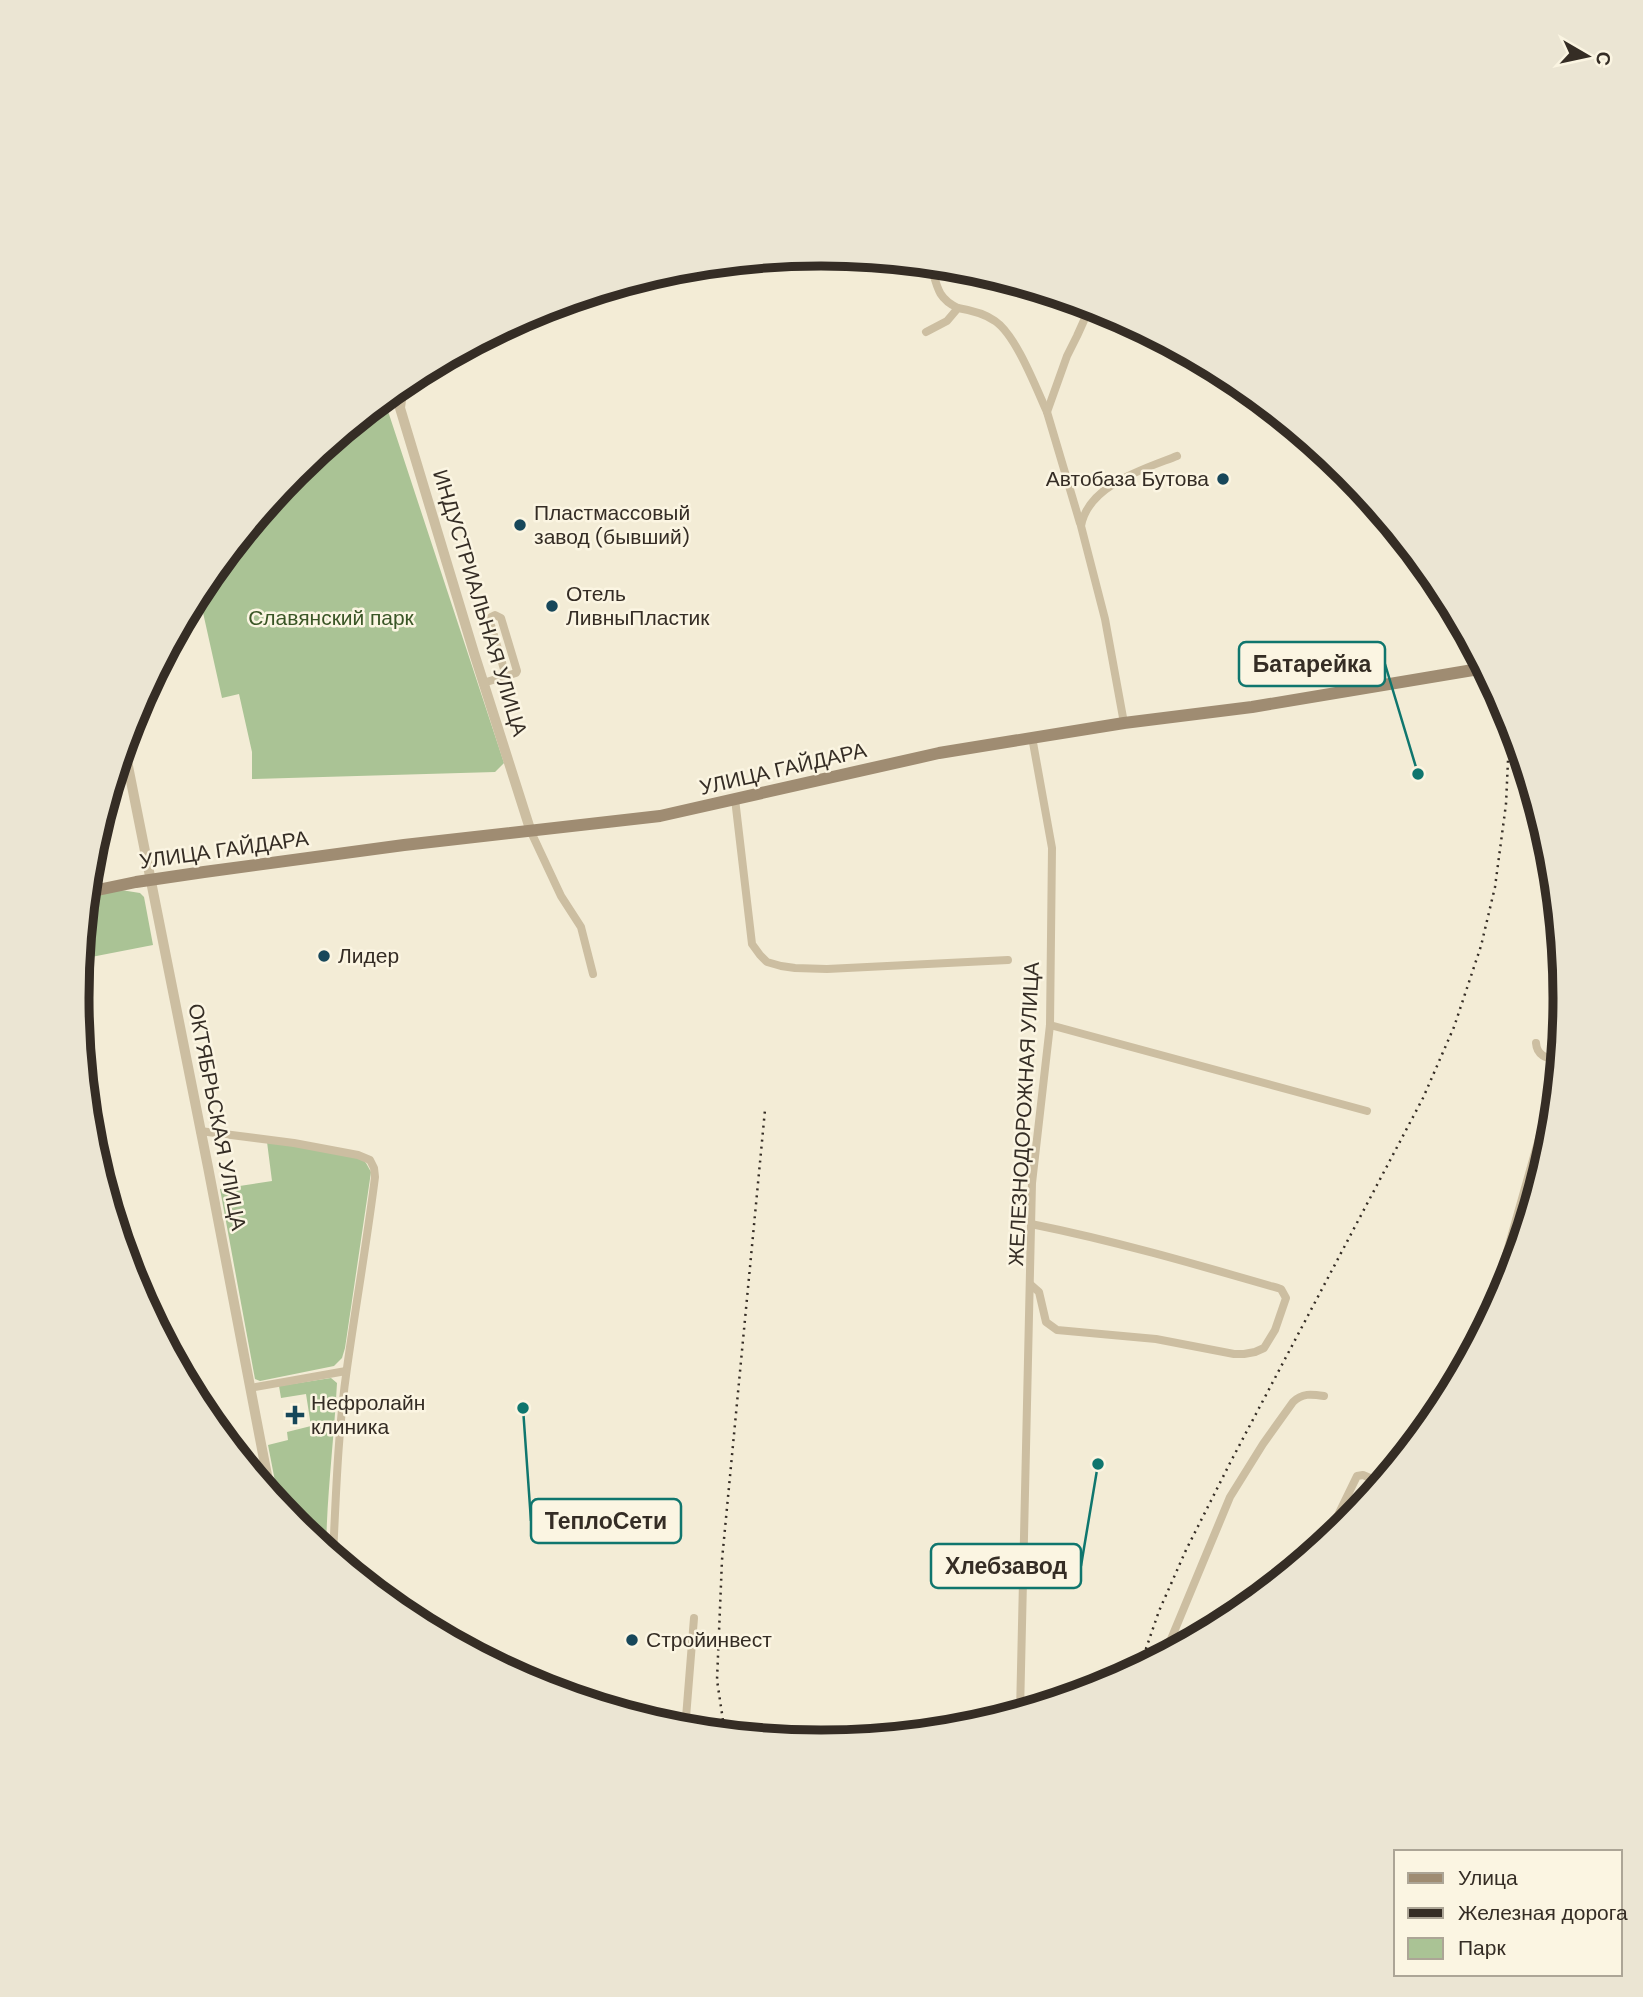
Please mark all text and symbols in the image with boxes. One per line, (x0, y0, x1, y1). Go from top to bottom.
north arrow (1552, 21, 1622, 91)
text: С (1590, 50, 1617, 68)
place label: Автобаза Бутова (1046, 465, 1209, 493)
street label: ИНДУСТРИАЛЬНАЯ УЛИЦА (426, 466, 534, 740)
marker: Автобаза Бутова (1215, 471, 1231, 487)
place label: Пластмассовый завод (бывший) (534, 499, 690, 551)
marker: Пластмассовый завод (бывший) (512, 517, 528, 533)
place label: Отель ЛивныПластик (566, 580, 710, 632)
marker: Отель ЛивныПластик (544, 598, 560, 614)
park label: Славянский парк (248, 604, 415, 632)
callout: Батарейка (1239, 642, 1385, 686)
text: Батарейка (1253, 649, 1372, 679)
street label: УЛИЦА ГАЙДАРА (697, 736, 869, 802)
street label: УЛИЦА ГАЙДАРА (138, 824, 310, 876)
place label: Лидер (338, 942, 399, 970)
marker: Лидер (316, 948, 332, 964)
street label: ЖЕЛЕЗНОДОРОЖНАЯ УЛИЦА (1002, 961, 1046, 1267)
street label: ОКТЯБРЬСКАЯ УЛИЦА (181, 1001, 253, 1233)
place label: Нефролайн клиника (311, 1389, 425, 1441)
marker: Нефролайн клиника (285, 1405, 305, 1425)
callout: ТеплоСети (531, 1499, 681, 1543)
text: ТеплоСети (545, 1506, 667, 1536)
callout: Хлебзавод (931, 1544, 1081, 1588)
text: Хлебзавод (945, 1551, 1067, 1581)
place label: Стройинвест (646, 1626, 772, 1654)
marker: Стройинвест (624, 1632, 640, 1648)
legend (1394, 1850, 1622, 1976)
text: Улица (1458, 1864, 1518, 1892)
text: Железная дорога (1458, 1899, 1628, 1927)
text: Парк (1458, 1934, 1506, 1962)

